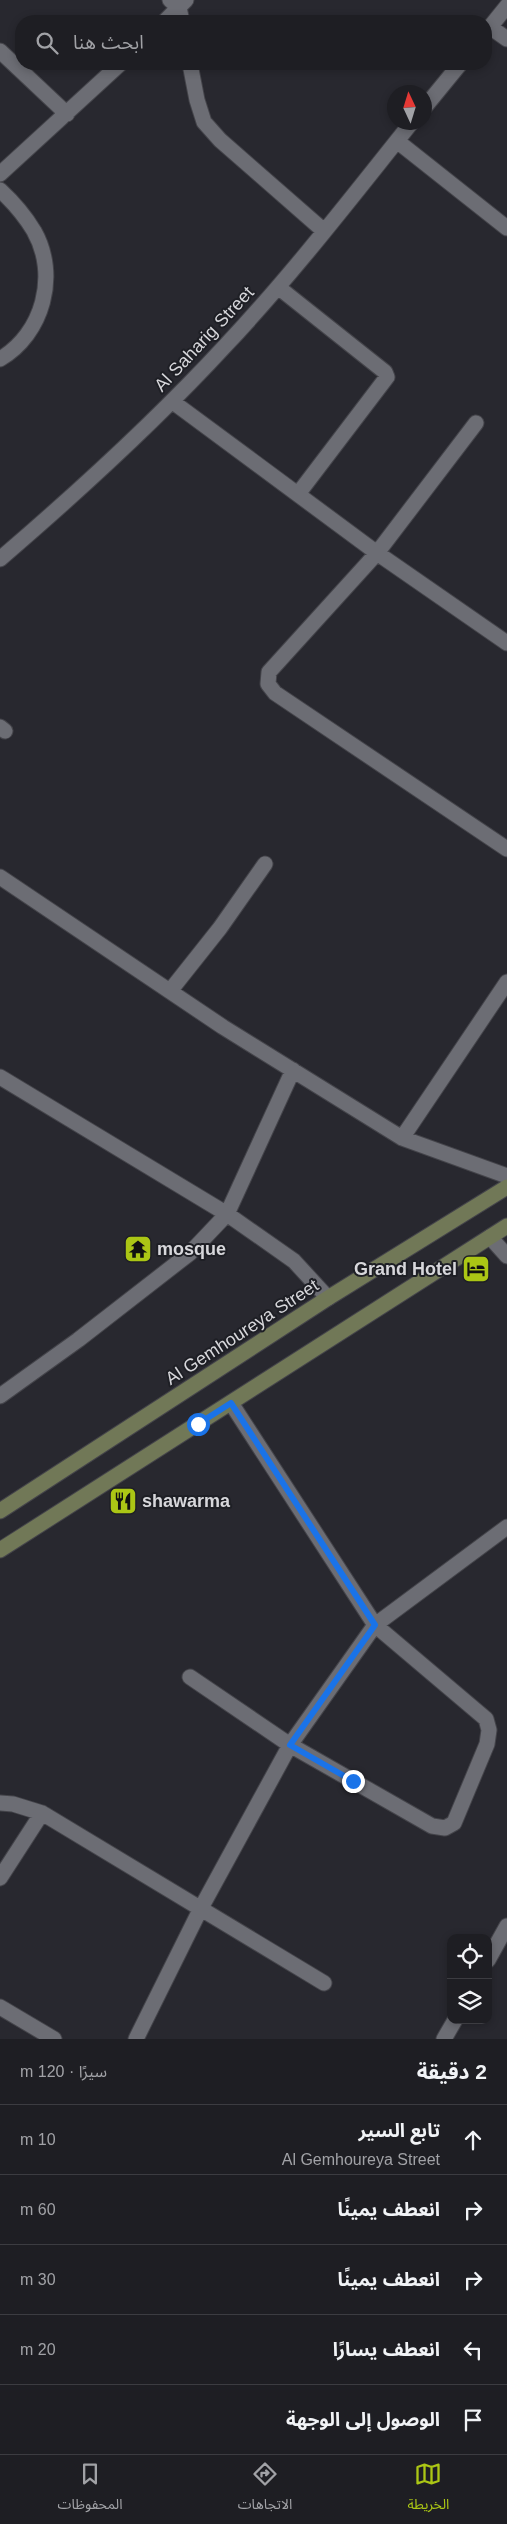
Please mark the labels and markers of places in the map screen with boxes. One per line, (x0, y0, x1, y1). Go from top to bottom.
temple icon: mosque (123, 1234, 153, 1264)
place label: mosque (157, 1239, 226, 1259)
hotel icon: Grand Hotel (461, 1254, 491, 1284)
place label: Grand Hotel (354, 1259, 457, 1279)
restaurant icon: shawarma (108, 1486, 138, 1516)
place label: shawarma (142, 1491, 231, 1511)

